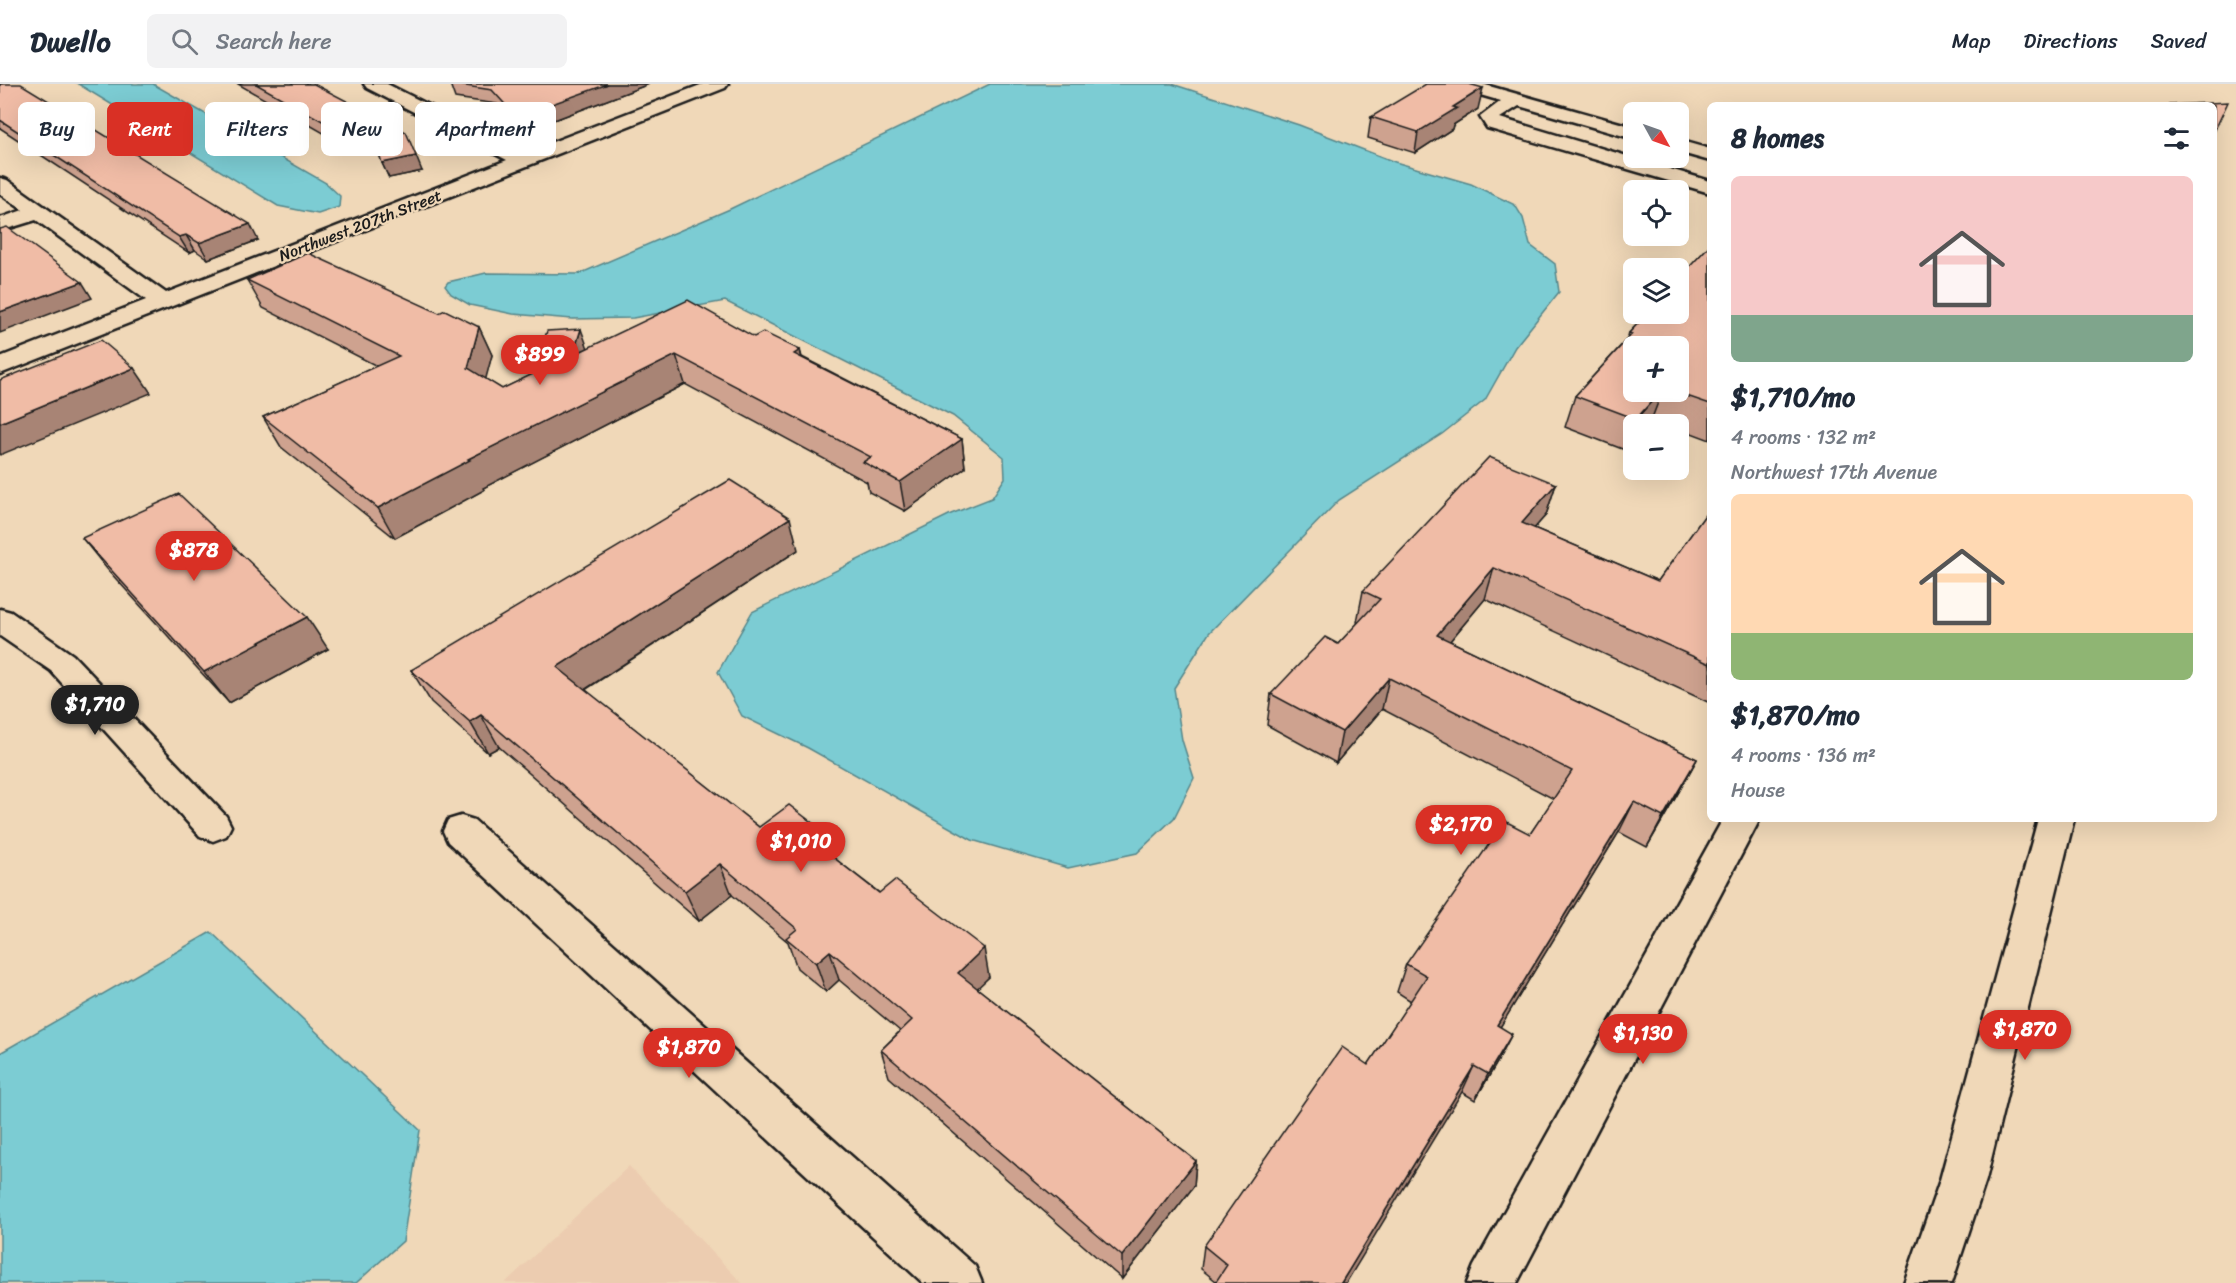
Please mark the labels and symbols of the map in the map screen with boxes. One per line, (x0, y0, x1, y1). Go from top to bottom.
north arrow (1623, 102, 1689, 168)
street label: Northwest 207th Street (274, 181, 446, 270)
pin: $899 (504, 335, 576, 386)
pin: $878 (158, 531, 230, 582)
pin: $1,710 (46, 685, 144, 736)
pin: $2,170 (1412, 805, 1510, 856)
pin: $1,010 (752, 822, 850, 873)
pin: $1,870 (1976, 1010, 2074, 1061)
pin: $1,130 (1594, 1014, 1692, 1065)
pin: $1,870 (640, 1028, 738, 1079)

